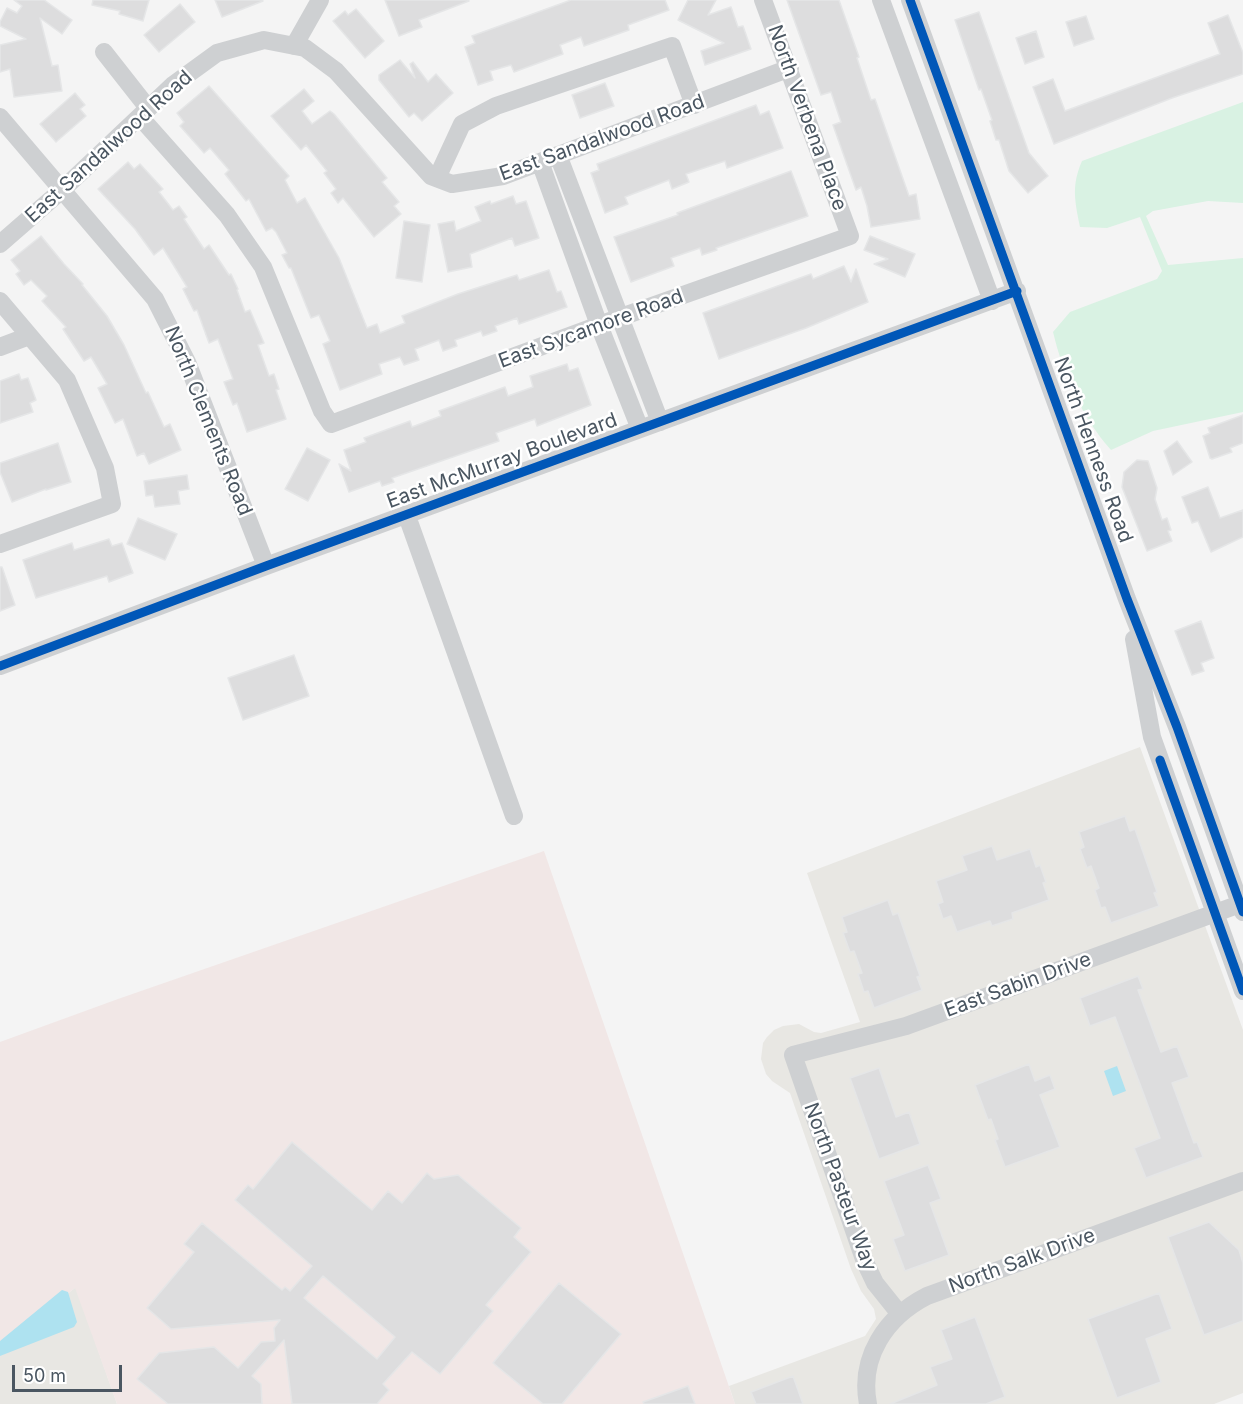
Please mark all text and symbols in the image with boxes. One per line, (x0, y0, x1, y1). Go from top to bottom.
street label: North Verbena Place (762, 22, 852, 214)
street label: East Sandalwood Road (21, 66, 197, 228)
street label: East Sandalwood Road (496, 90, 708, 186)
street label: East Sycamore Road (495, 284, 687, 374)
street label: North Clements Road (159, 323, 257, 519)
street label: North Henness Road (1048, 354, 1138, 546)
street label: East McMurray Boulevard (384, 408, 620, 514)
street label: East Sabin Drive (941, 947, 1095, 1023)
street label: North Pasteur Way (798, 1100, 882, 1274)
street label: North Salk Drive (946, 1223, 1098, 1299)
scale bar (15, 1353, 124, 1391)
text: 50 m (23, 1365, 66, 1386)

